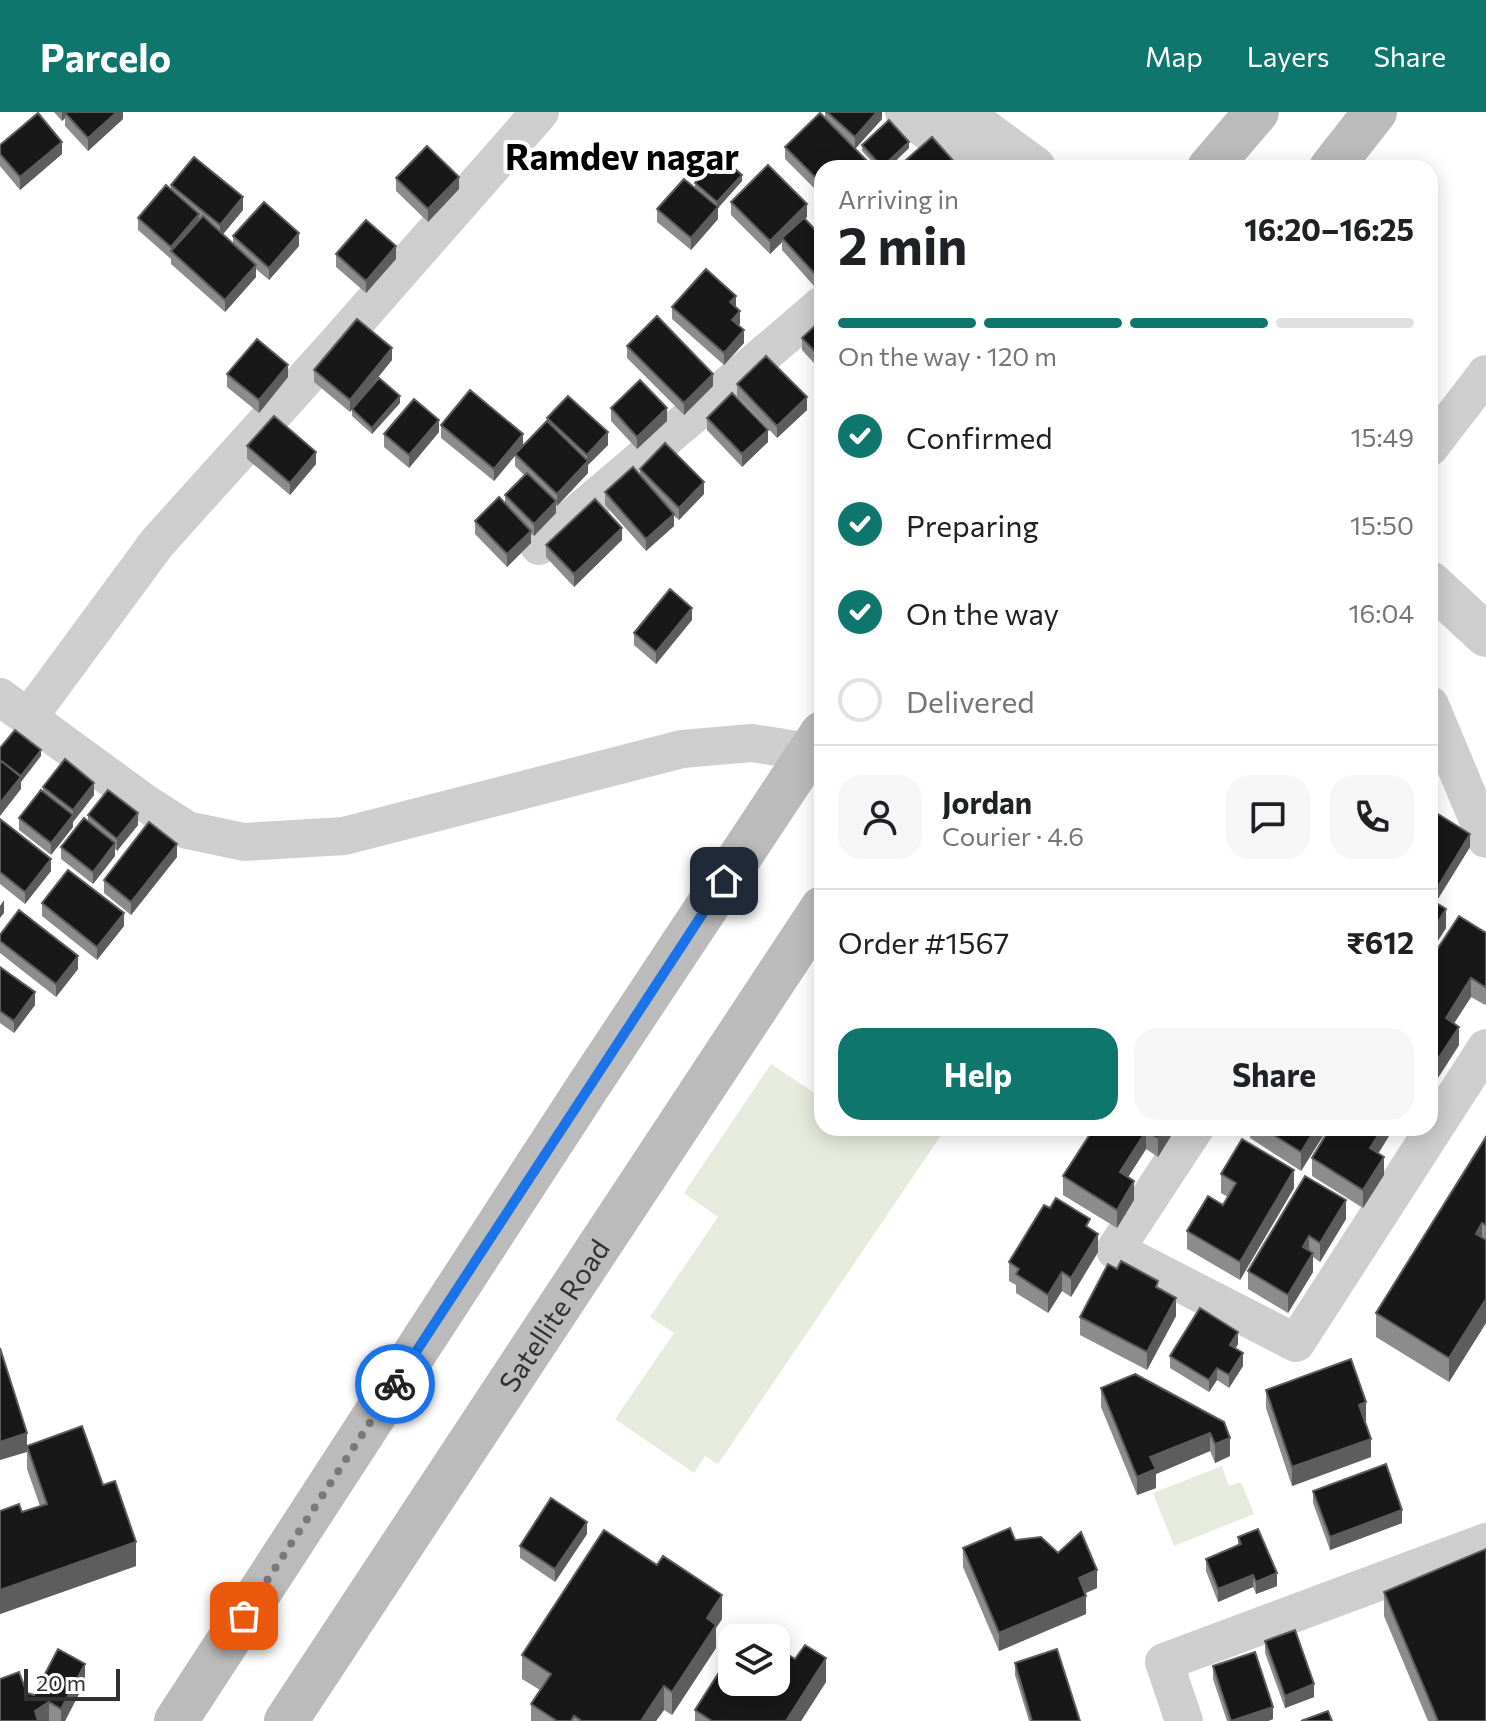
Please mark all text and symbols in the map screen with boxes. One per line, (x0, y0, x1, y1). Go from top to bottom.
text: Parcelo (40, 33, 171, 80)
text: Map (1145, 39, 1203, 73)
text: Layers (1247, 39, 1329, 73)
text: Share (1373, 39, 1446, 73)
district label: Ramdev nagar (505, 133, 739, 177)
text: Arriving in (838, 183, 959, 214)
text: 16:20–16:25 (1244, 210, 1414, 247)
text: 2 min (838, 212, 967, 276)
text: On the way · 120 m (838, 340, 1057, 371)
icon: check (838, 414, 882, 458)
text: Confirmed (906, 418, 1053, 455)
text: 15:49 (1350, 421, 1414, 452)
icon: check (838, 502, 882, 546)
text: Preparing (906, 506, 1039, 543)
text: 15:50 (1350, 509, 1414, 540)
icon: check (838, 590, 882, 634)
text: On the way (906, 594, 1059, 631)
text: 16:04 (1348, 597, 1414, 628)
text: Delivered (906, 682, 1035, 719)
button: person (838, 775, 922, 859)
button: chat (1226, 775, 1310, 859)
button: phone (1330, 775, 1414, 859)
text: Jordan (942, 783, 1032, 820)
text: Courier · 4.6 (942, 820, 1084, 851)
pin (690, 847, 758, 915)
icon: home (702, 859, 746, 903)
text: Order #1567 (838, 923, 1009, 960)
text: ₹612 (1346, 923, 1414, 960)
button: Help (838, 1028, 1118, 1120)
button: Share (1134, 1028, 1414, 1120)
street label: Satellite Road (491, 1233, 616, 1398)
courier (355, 1344, 435, 1424)
icon: bike (373, 1362, 417, 1406)
pin (210, 1582, 278, 1650)
icon: bag (222, 1594, 266, 1638)
map controls (718, 1624, 790, 1696)
button: layers (718, 1624, 790, 1696)
scale bar (24, 1665, 120, 1701)
text: 20 m (36, 1669, 86, 1696)

